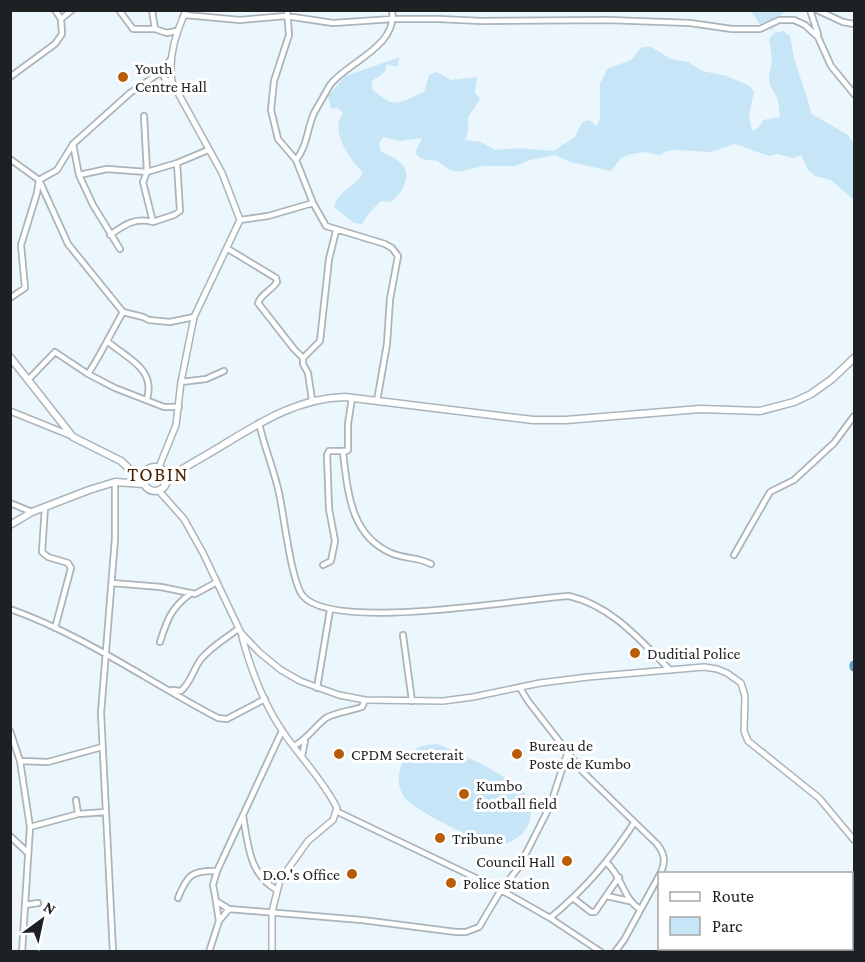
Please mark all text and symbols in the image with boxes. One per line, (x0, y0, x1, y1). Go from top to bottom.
place label: Youth Centre Hall (135, 60, 207, 95)
marker: Youth Centre Hall (116, 70, 130, 84)
district label: TOBIN (127, 463, 189, 485)
place label: Duditial Police (647, 645, 740, 662)
marker: Duditial Police (628, 646, 642, 660)
place label: Bureau de Poste de Kumbo (529, 737, 631, 772)
place label: CPDM Secreterait (351, 746, 464, 763)
marker: CPDM Secreterait (332, 747, 346, 761)
marker: Bureau de Poste de Kumbo (510, 747, 524, 761)
place label: Kumbo football field (476, 777, 558, 812)
marker: Kumbo football field (457, 787, 471, 801)
place label: Tribune (452, 830, 503, 847)
marker: Tribune (433, 831, 447, 845)
place label: Council Hall (476, 853, 555, 870)
marker: Council Hall (560, 854, 574, 868)
place label: D.O.'s Office (262, 866, 340, 883)
marker: D.O.'s Office (345, 867, 359, 881)
legend (658, 872, 853, 950)
place label: Police Station (463, 875, 550, 892)
marker: Police Station (444, 876, 458, 890)
text: Route (712, 886, 754, 906)
north arrow (12, 890, 72, 950)
text: N (41, 898, 59, 918)
text: Parc (712, 916, 743, 936)

